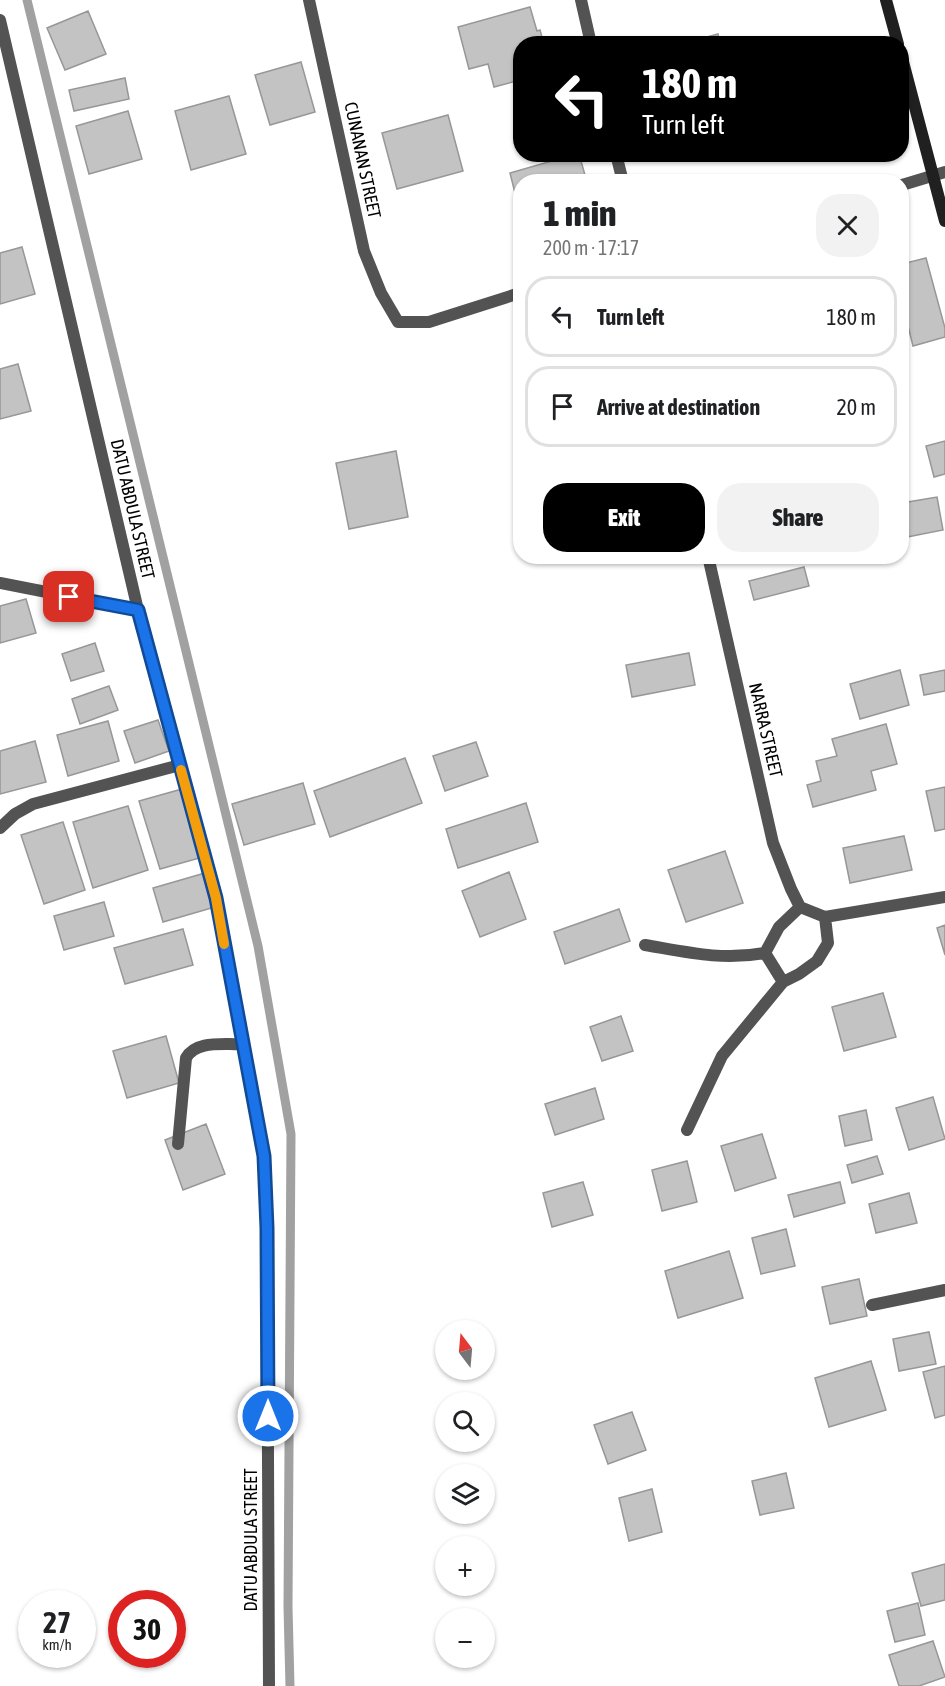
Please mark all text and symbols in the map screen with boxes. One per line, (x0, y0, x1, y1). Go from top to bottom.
text: 180 m (642, 59, 737, 107)
icon: left (543, 60, 621, 138)
street label: CUNANAN STREET (340, 100, 386, 220)
text: Turn left (642, 109, 725, 140)
text: 1 min (543, 192, 617, 234)
button: close (816, 194, 879, 257)
text: 200 m · 17:17 (543, 236, 639, 259)
icon: left (546, 300, 579, 333)
text: Turn left (597, 304, 664, 330)
text: 180 m (826, 304, 876, 330)
icon: arrive (546, 390, 579, 423)
text: Arrive at destination (597, 394, 760, 420)
text: 20 m (836, 394, 876, 420)
street label: DATU ABDULA STREET (107, 437, 159, 581)
button: Exit (543, 483, 705, 552)
button: Share (717, 483, 879, 552)
pin (43, 571, 94, 622)
icon: arrive (52, 580, 85, 613)
street label: NARRA STREET (745, 681, 787, 779)
north arrow (435, 1320, 495, 1380)
map controls (435, 1320, 495, 1668)
position arrow (236, 1384, 300, 1448)
button: search (435, 1392, 495, 1452)
button: layers (435, 1464, 495, 1524)
street label: DATU ABDULA STREET (240, 1468, 261, 1612)
button: + (435, 1536, 495, 1596)
speed limit sign: 30 (108, 1590, 186, 1668)
text: 27 (43, 1605, 71, 1639)
button: − (435, 1608, 495, 1668)
text: km/h (42, 1636, 72, 1653)

